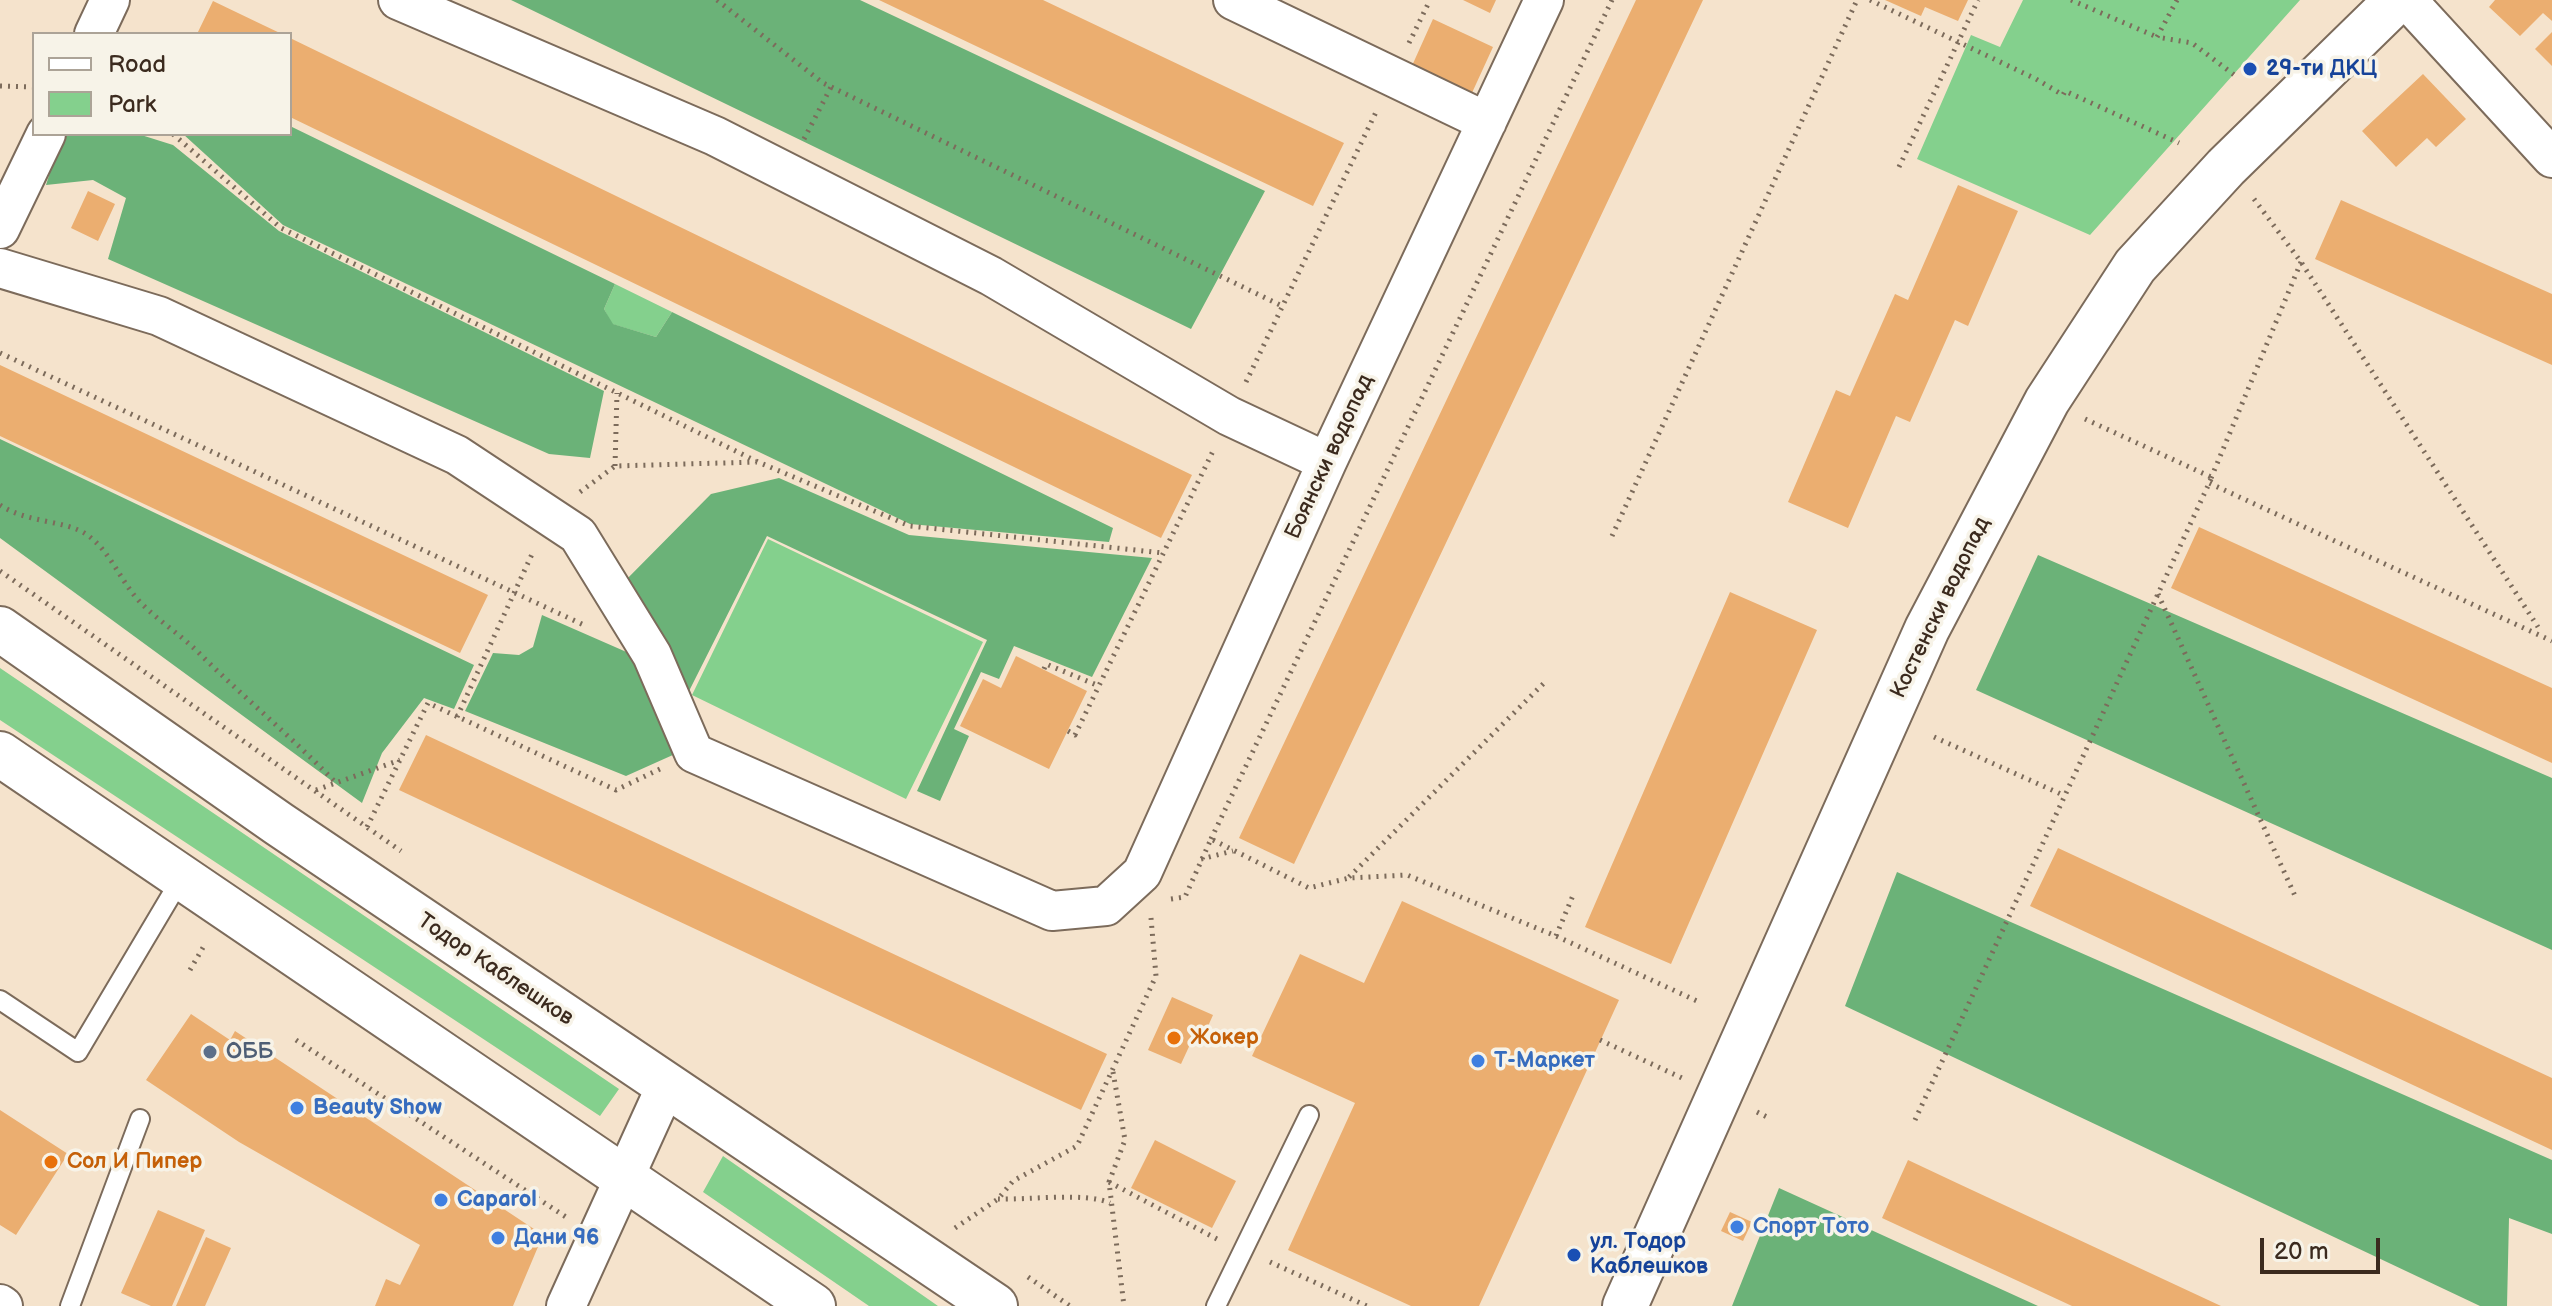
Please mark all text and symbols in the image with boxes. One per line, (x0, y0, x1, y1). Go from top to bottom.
legend (32, 32, 292, 136)
text: Road (108, 50, 166, 79)
place label: 29-ти ДКЦ (2266, 56, 2377, 82)
marker: 29-ти ДКЦ (2241, 60, 2259, 78)
text: Park (108, 90, 156, 119)
street label: Боянски водопад (1280, 371, 1380, 543)
street label: Костенски водопад (1886, 513, 1996, 703)
street label: Тодор Каблешков (412, 908, 578, 1032)
place label: Жокер (1190, 1025, 1259, 1051)
marker: Жокер (1165, 1029, 1183, 1047)
place label: ОББ (226, 1039, 273, 1065)
marker: ОББ (201, 1043, 219, 1061)
place label: Т-Маркет (1494, 1048, 1595, 1074)
marker: Т-Маркет (1469, 1052, 1487, 1070)
place label: Beauty Show (313, 1095, 442, 1121)
marker: Beauty Show (288, 1099, 306, 1117)
place label: Сол И Пипер (67, 1149, 202, 1175)
marker: Сол И Пипер (42, 1153, 60, 1171)
place label: Caparol (457, 1187, 537, 1213)
marker: Caparol (432, 1191, 450, 1209)
place label: Спорт Тото (1753, 1214, 1869, 1240)
marker: Спорт Тото (1728, 1218, 1746, 1236)
scale bar (2264, 1222, 2384, 1272)
place label: Дани 96 (514, 1225, 599, 1251)
marker: Дани 96 (489, 1229, 507, 1247)
place label: ул. Тодор Каблешков (1590, 1229, 1708, 1280)
text: 20 m (2274, 1237, 2329, 1266)
marker: ул. Тодор Каблешков (1565, 1246, 1583, 1264)

